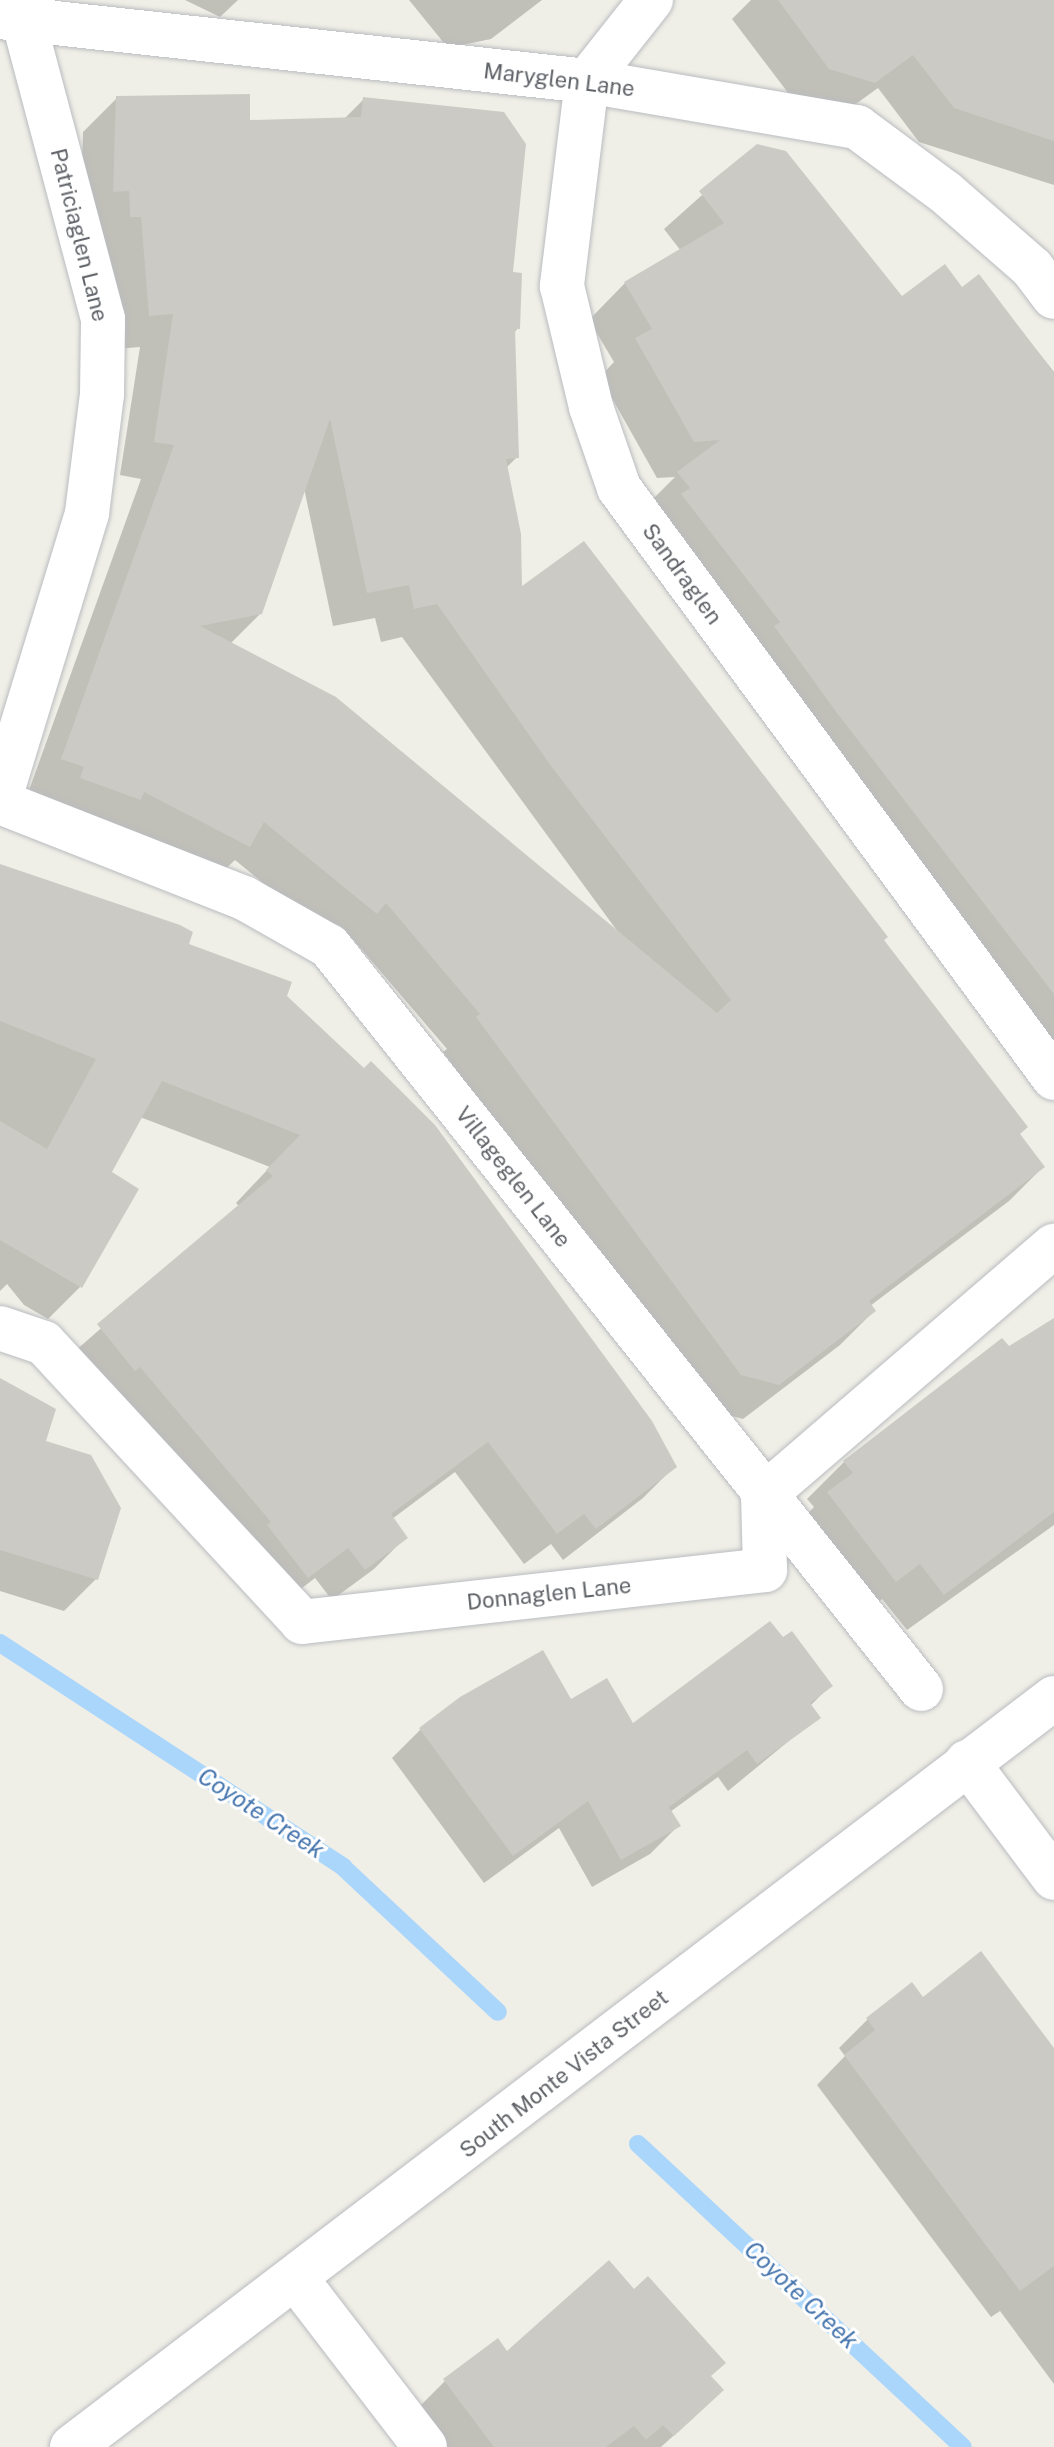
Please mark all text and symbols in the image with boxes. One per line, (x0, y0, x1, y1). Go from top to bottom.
street label: Maryglen Lane (482, 58, 636, 102)
street label: Patriciaglen Lane (45, 146, 113, 324)
street label: Sandraglen (637, 518, 727, 630)
street label: Villageglen Lane (450, 1101, 576, 1253)
street label: Donnaglen Lane (465, 1572, 633, 1616)
water label: Coyote Creek (192, 1761, 330, 1865)
street label: South Monte Vista Street (454, 1984, 674, 2164)
water label: Coyote Creek (738, 2235, 864, 2355)

